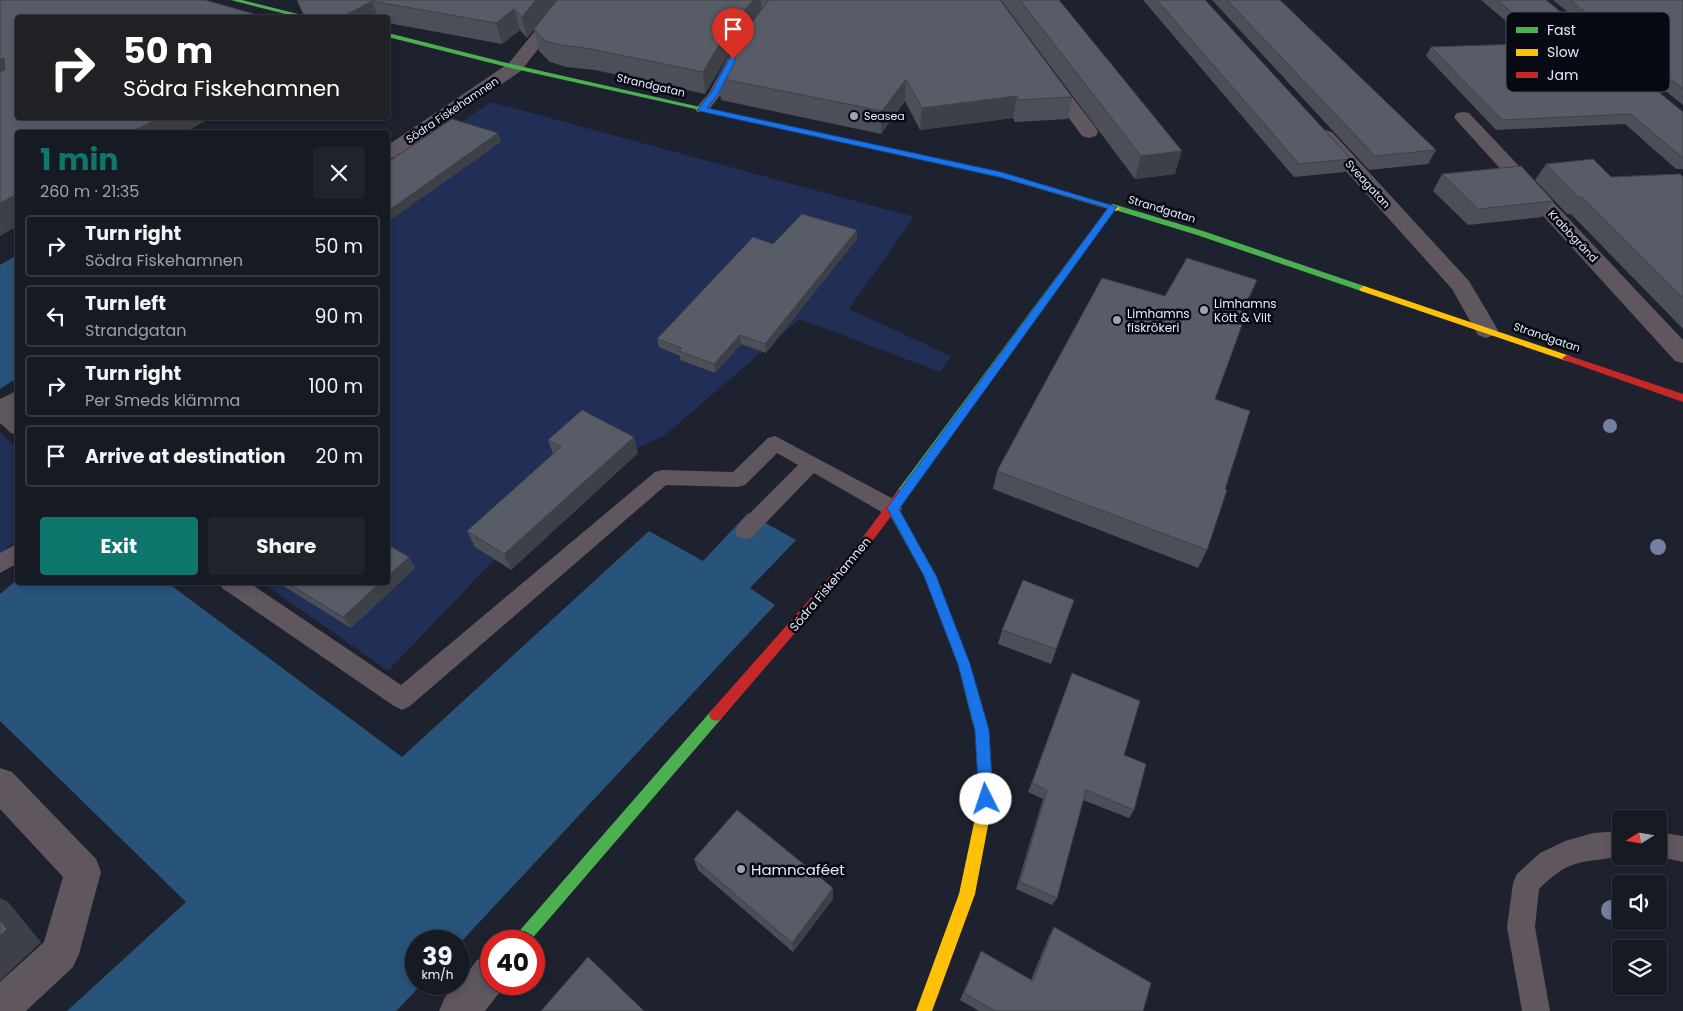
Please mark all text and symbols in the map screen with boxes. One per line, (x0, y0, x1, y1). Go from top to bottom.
pin (712, 8, 754, 59)
legend (1506, 12, 1670, 92)
icon: arrive (719, 15, 747, 43)
text: Fast (1547, 20, 1576, 40)
text: 50 m (123, 26, 213, 75)
icon: right (40, 35, 105, 100)
text: Slow (1547, 42, 1580, 62)
text: Jam (1547, 65, 1578, 85)
street label: Strandgatan (615, 69, 687, 101)
text: Södra Fiskehamnen (123, 73, 340, 104)
street label: Södra Fiskehamnen (403, 73, 501, 147)
place label: Seasea (864, 108, 905, 124)
marker: Seasea (848, 110, 860, 122)
text: 1 min (40, 138, 118, 181)
button: close (313, 147, 365, 199)
street label: Sveagatan (1342, 156, 1394, 212)
text: 260 m · 21:35 (40, 180, 139, 203)
street label: Strandgatan (1126, 191, 1198, 227)
street label: Krabbgränd (1544, 206, 1602, 266)
text: Turn right (85, 220, 181, 247)
icon: right (42, 232, 70, 260)
text: 50 m (314, 233, 363, 260)
text: Södra Fiskehamnen (85, 249, 243, 272)
text: Turn left (85, 290, 166, 317)
place label: Limhamns Kött & Vilt (1214, 295, 1277, 326)
icon: left (42, 302, 70, 330)
text: 90 m (314, 303, 363, 330)
marker: Limhamns Kött & Vilt (1198, 304, 1210, 316)
place label: Limhamns fiskrökeri (1127, 305, 1190, 336)
marker: Limhamns fiskrökeri (1111, 314, 1123, 326)
street label: Strandgatan (1511, 318, 1583, 356)
text: Strandgatan (85, 319, 187, 342)
text: Turn right (85, 360, 181, 387)
icon: right (42, 372, 70, 400)
text: 100 m (308, 373, 363, 400)
text: Per Smeds klämma (85, 389, 240, 412)
icon: arrive (42, 442, 70, 470)
text: Arrive at destination (85, 443, 286, 470)
text: 20 m (315, 443, 363, 470)
button: Exit (40, 517, 198, 575)
button: Share (208, 517, 365, 575)
street label: Södra Fiskehamnen (785, 533, 875, 635)
position arrow (959, 772, 1011, 824)
north arrow (1612, 810, 1668, 865)
map controls (1612, 810, 1667, 995)
place label: Hamncaféet (751, 859, 845, 880)
marker: Hamncaféet (735, 863, 747, 875)
button: sound (1612, 875, 1667, 930)
speed limit sign: 40 (480, 930, 545, 995)
text: 39 (422, 939, 453, 974)
button: layers (1612, 940, 1667, 995)
text: km/h (422, 966, 453, 983)

